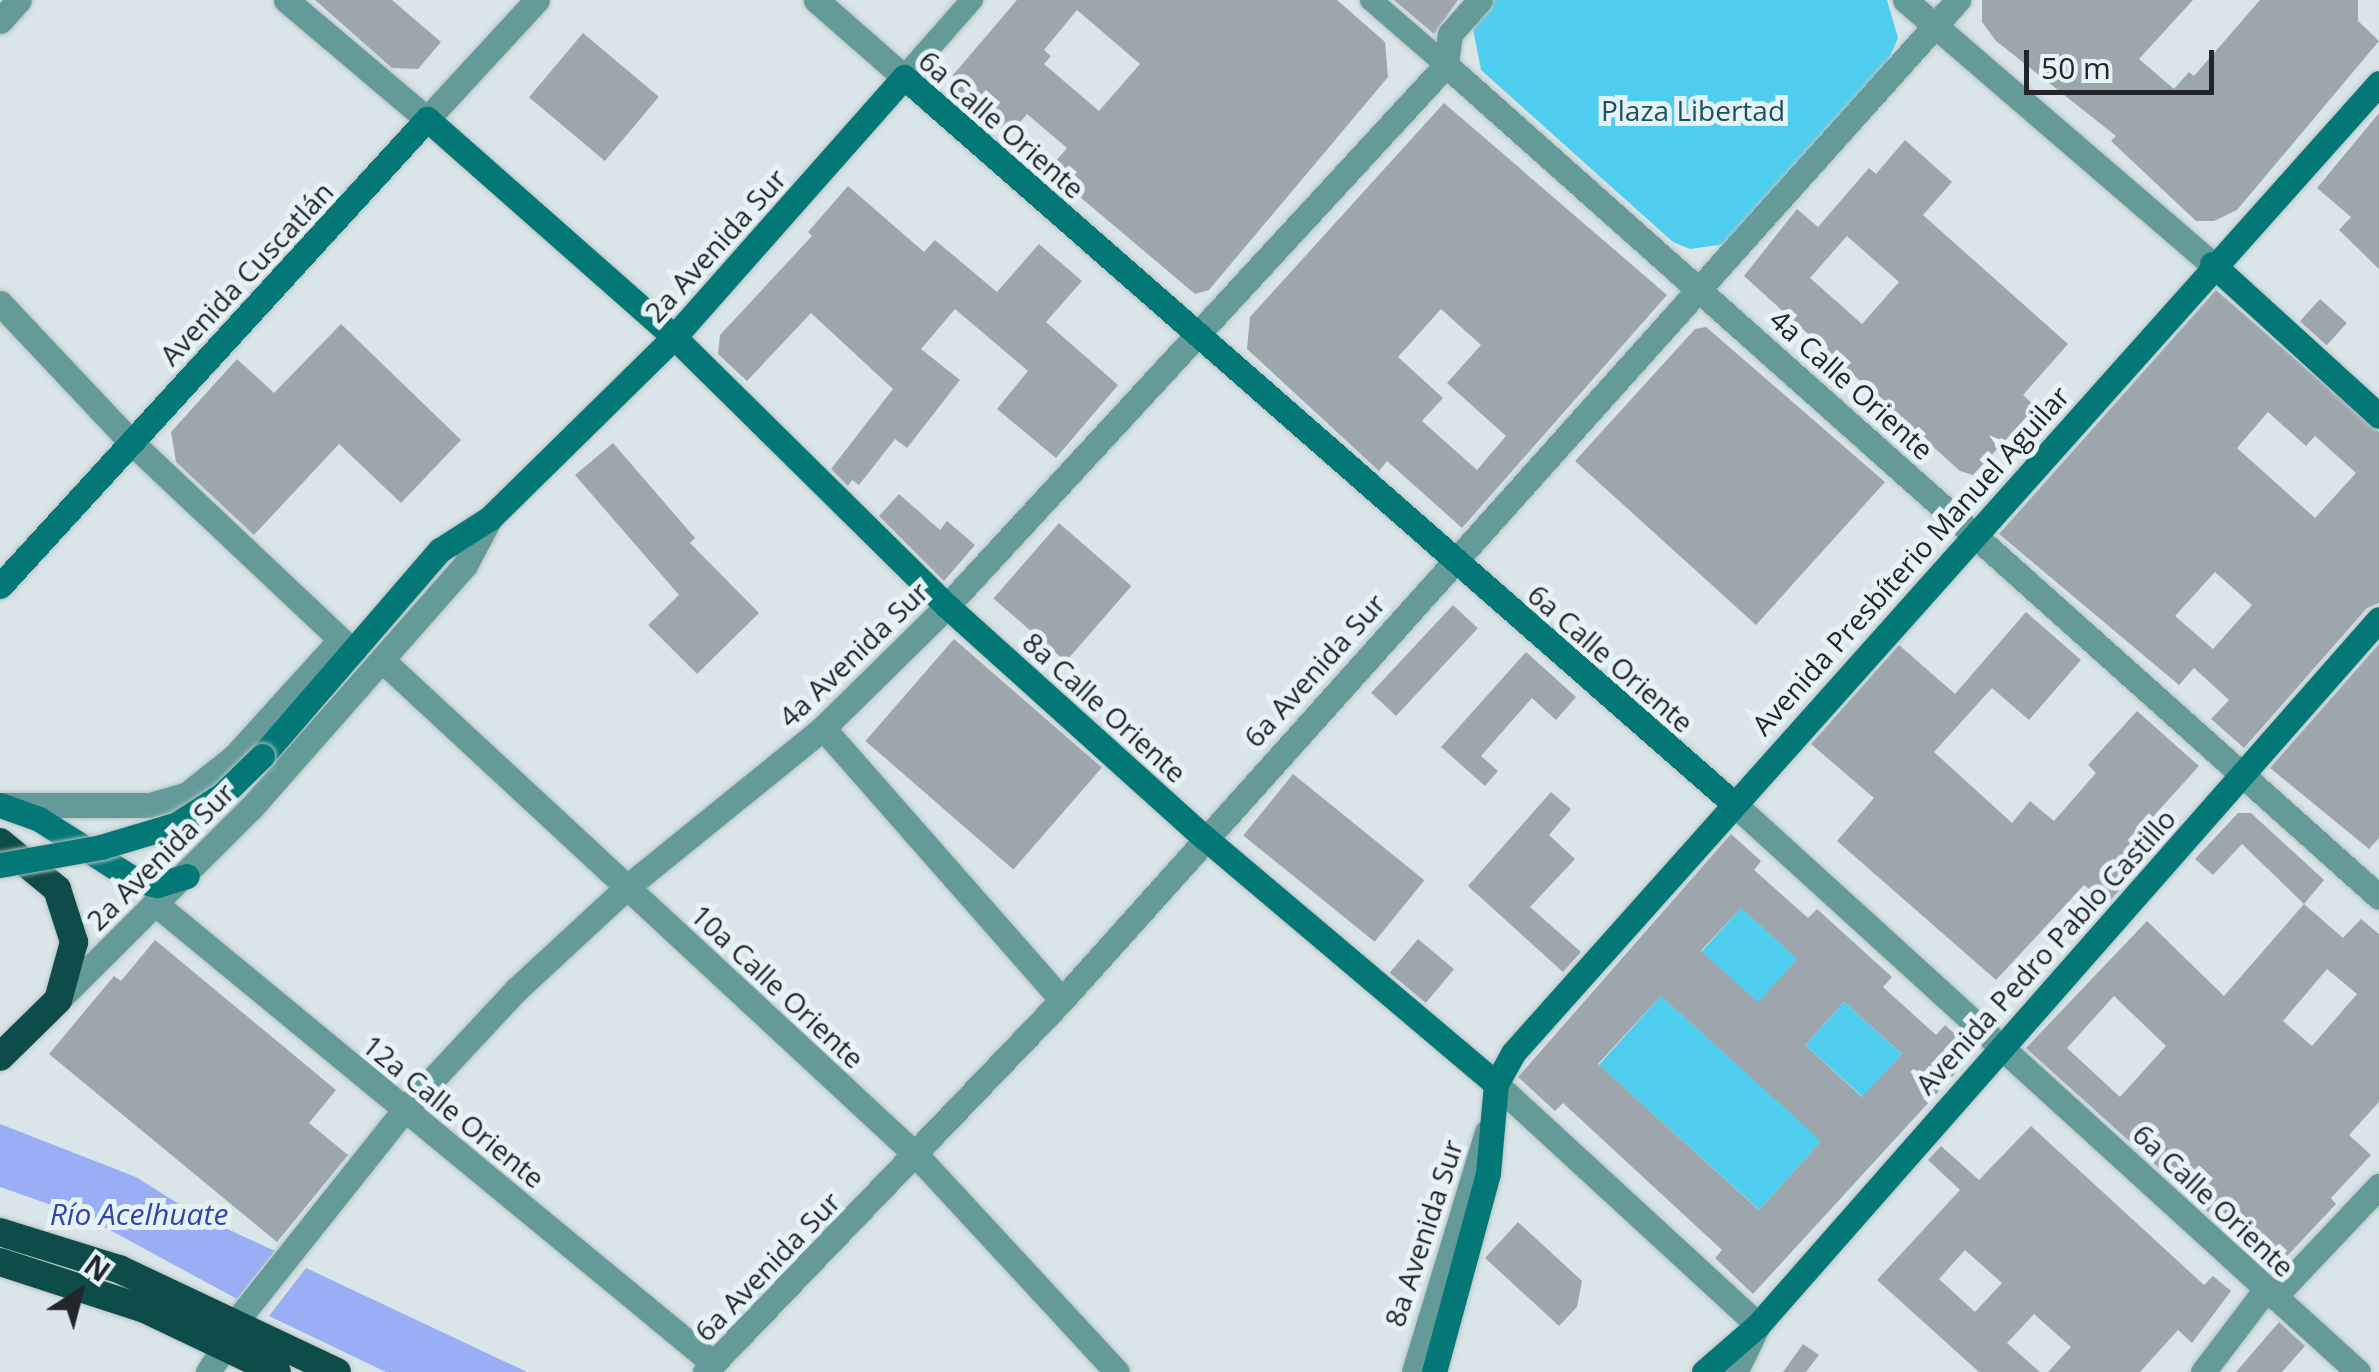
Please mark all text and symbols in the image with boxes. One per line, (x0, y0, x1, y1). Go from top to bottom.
scale bar (2029, 30, 2219, 92)
street label: 6a Calle Oriente (912, 43, 1092, 205)
text: 50 m (2041, 47, 2111, 88)
park label: Plaza Libertad (1601, 93, 1785, 127)
street label: 2a Avenida Sur (637, 162, 793, 328)
street label: Avenida Cuscatlán (152, 174, 340, 372)
street label: 4a Calle Oriente (1763, 302, 1941, 466)
street label: Avenida Presbíterio Manuel Aguilar (1744, 379, 2076, 741)
street label: 4a Avenida Sur (771, 574, 935, 734)
street label: 6a Calle Oriente (1521, 577, 1701, 739)
street label: 6a Avenida Sur (1236, 587, 1392, 753)
street label: 8a Calle Oriente (1016, 625, 1194, 789)
street label: 2a Avenida Sur (79, 775, 241, 937)
street label: Avenida Pedro Pablo Castillo (1908, 801, 2182, 1101)
street label: 10a Calle Oriente (685, 897, 871, 1075)
street label: 12a Calle Oriente (356, 1027, 552, 1195)
street label: 6a Calle Oriente (2126, 1117, 2302, 1283)
street label: 8a Avenida Sur (1377, 1135, 1469, 1331)
street label: 6a Avenida Sur (687, 1184, 847, 1348)
water label: Río Acelhuate (50, 1196, 228, 1232)
north arrow (30, 1242, 130, 1342)
text: N (77, 1246, 118, 1290)

